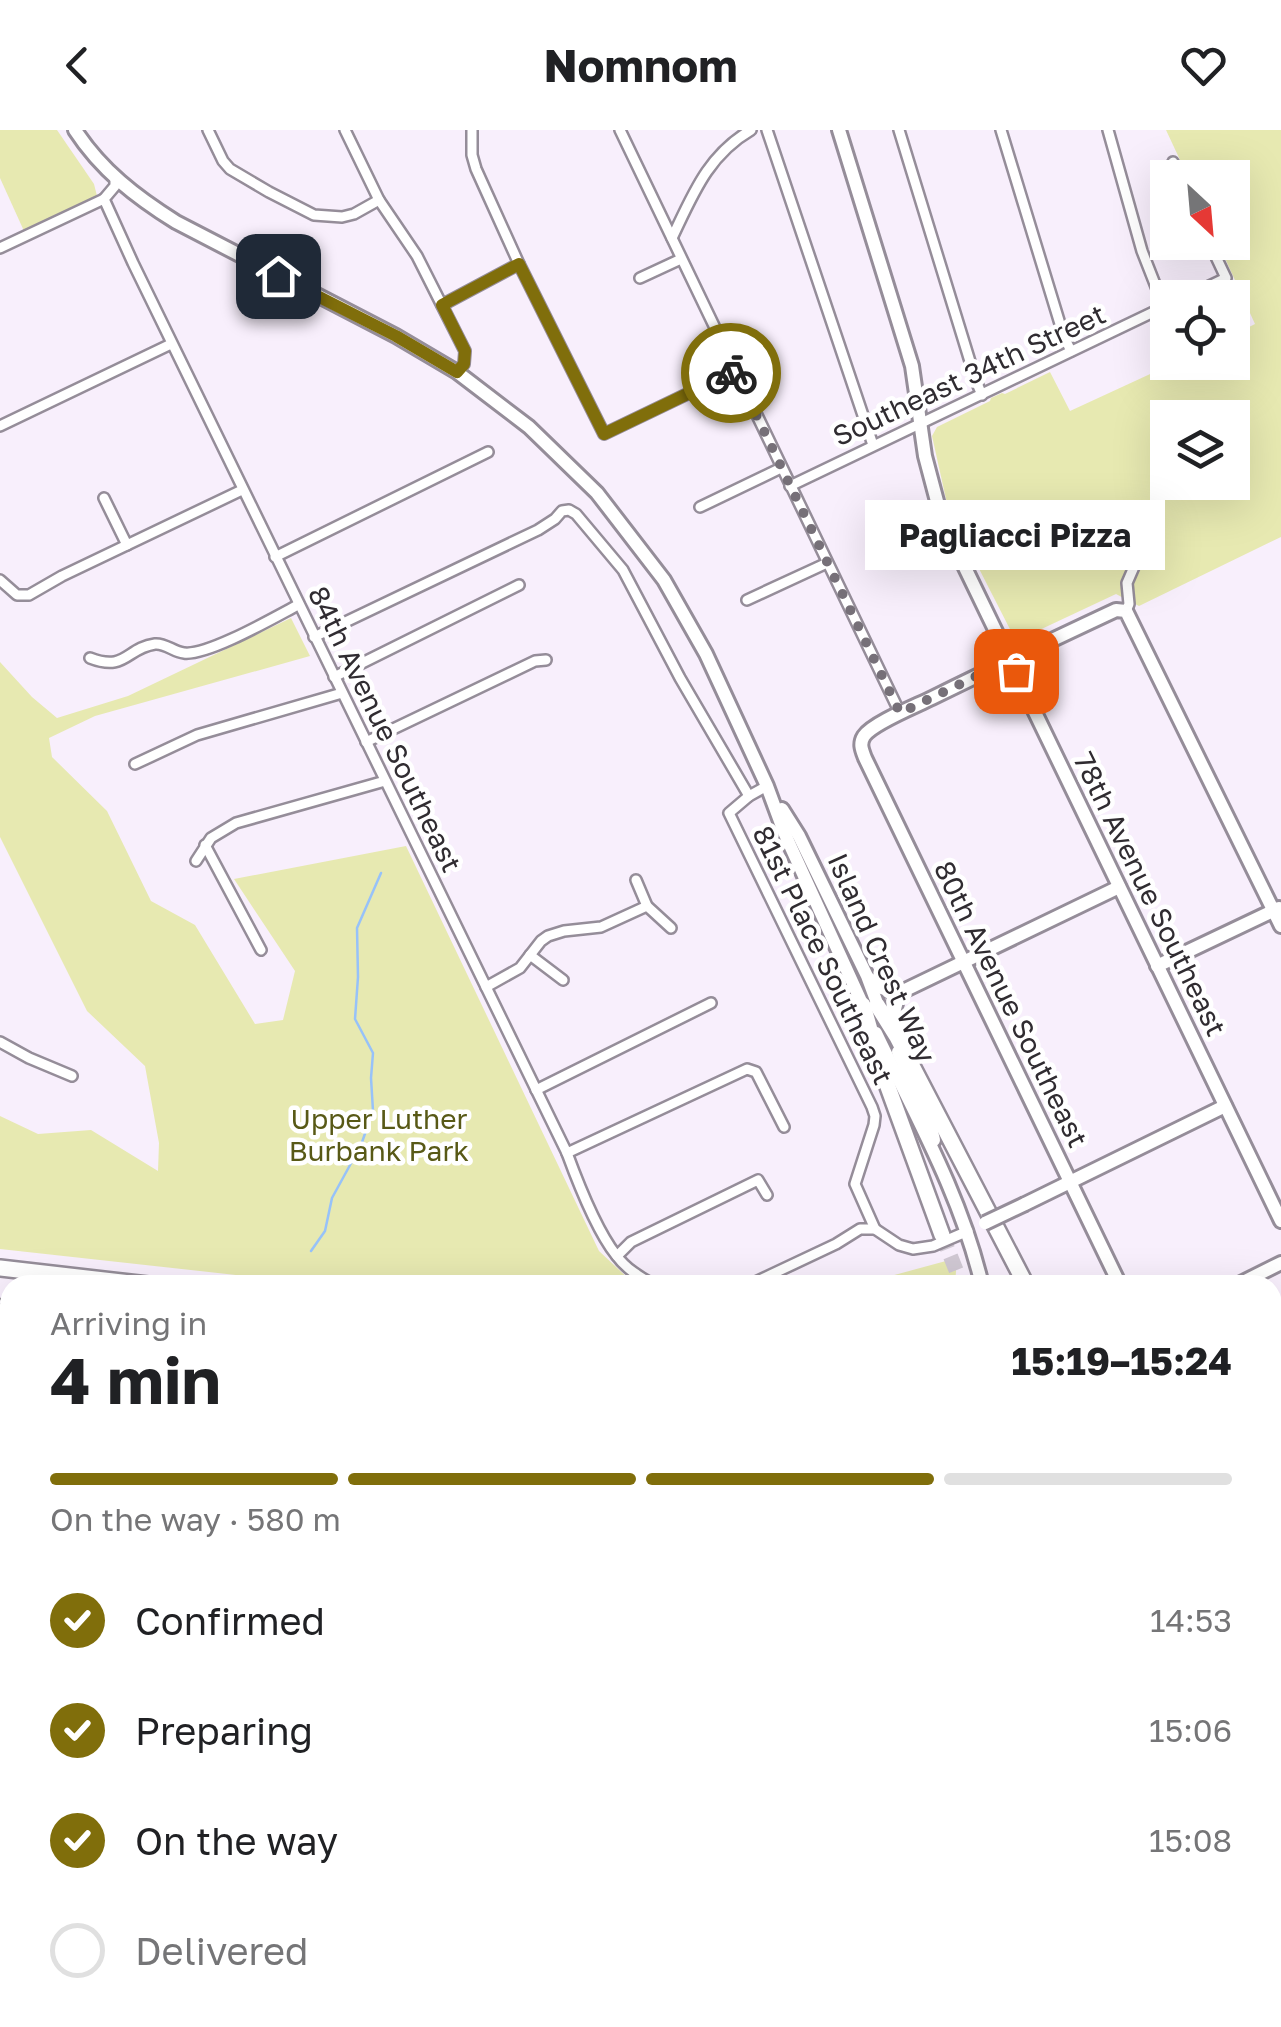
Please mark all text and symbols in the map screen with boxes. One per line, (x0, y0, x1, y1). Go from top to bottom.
icon: back (50, 38, 105, 93)
text: Nomnom (543, 38, 738, 92)
icon: heart (1176, 38, 1231, 93)
north arrow (1150, 160, 1250, 260)
map controls (1150, 160, 1250, 500)
pin (236, 234, 321, 319)
icon: home (251, 249, 306, 304)
button: locate (1150, 280, 1250, 380)
street label: Southeast 34th Street (827, 297, 1110, 452)
courier (681, 323, 781, 423)
icon: bike (704, 346, 759, 401)
button: layers (1150, 400, 1250, 500)
callout: Pagliacci Pizza (866, 501, 1166, 571)
text: Pagliacci Pizza (899, 516, 1131, 554)
street label: 84th Avenue Southeast (302, 581, 469, 877)
pin (974, 629, 1059, 714)
icon: bag (989, 644, 1044, 699)
street label: 78th Avenue Southeast (1067, 747, 1234, 1041)
street label: 81st Place Southeast (746, 820, 900, 1089)
street label: Island Crest Way (822, 848, 944, 1068)
street label: 80th Avenue Southeast (928, 855, 1095, 1152)
park label: Upper Luther Burbank Park (289, 1102, 469, 1167)
text: Arriving in (50, 1304, 207, 1342)
text: 15:19–15:24 (1011, 1338, 1232, 1383)
text: 4 min (50, 1340, 221, 1418)
text: On the way · 580 m (50, 1500, 341, 1538)
icon: check (50, 1593, 105, 1648)
text: Confirmed (135, 1598, 325, 1643)
text: 14:53 (1150, 1601, 1232, 1639)
icon: check (50, 1703, 105, 1758)
text: Preparing (135, 1708, 313, 1753)
text: 15:06 (1149, 1711, 1232, 1749)
icon: check (50, 1813, 105, 1868)
text: On the way (135, 1818, 338, 1863)
text: 15:08 (1149, 1821, 1232, 1859)
text: Delivered (135, 1928, 308, 1973)

